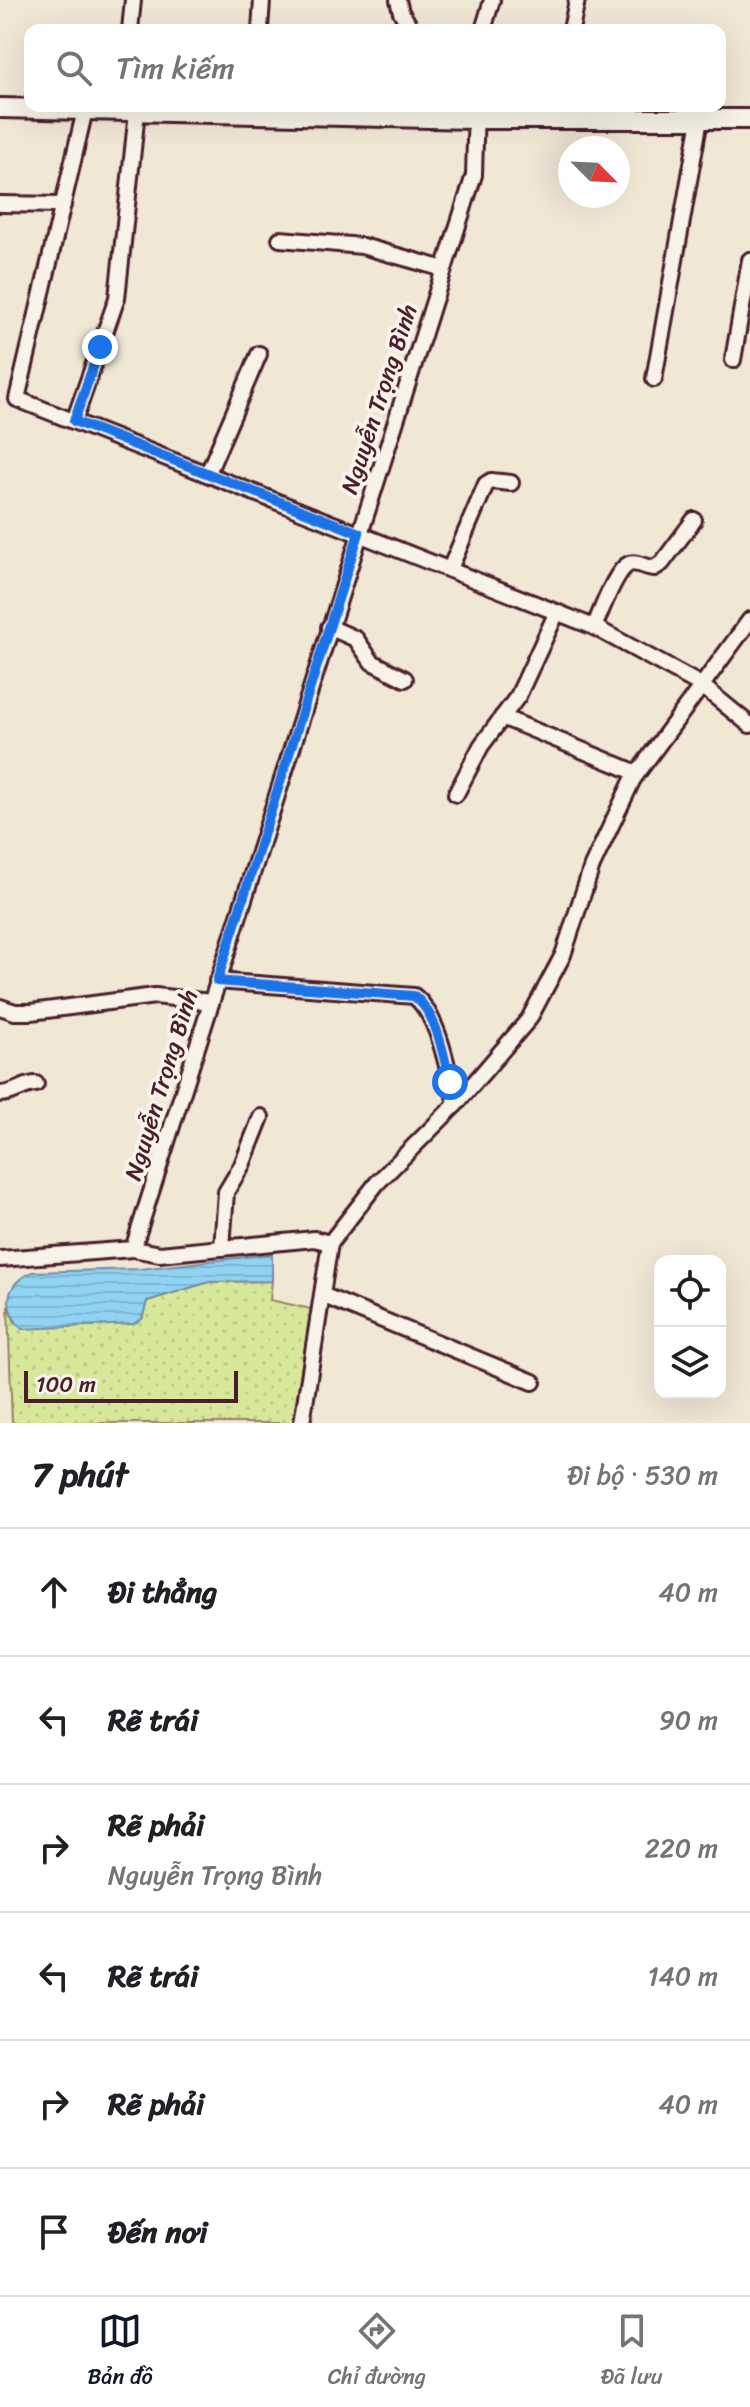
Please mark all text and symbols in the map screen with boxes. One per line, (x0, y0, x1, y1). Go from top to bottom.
search box (24, 24, 726, 112)
text: Tìm kiếm (116, 41, 234, 95)
icon: search (52, 46, 96, 90)
north arrow (558, 136, 630, 208)
street label: Nguyễn Trọng Bình (328, 298, 430, 500)
route end (82, 329, 118, 365)
street label: Nguyễn Trọng Bình (112, 984, 210, 1186)
route start (432, 1064, 468, 1100)
map controls (654, 1255, 726, 1399)
button: locate (654, 1255, 726, 1327)
button: layers (654, 1327, 726, 1399)
text: 100 m (36, 1365, 96, 1404)
scale bar (24, 1367, 238, 1403)
text: 7 phút (32, 1445, 128, 1505)
text: Đi bộ · 530 m (567, 1452, 718, 1498)
text: Đi thẳng (108, 1565, 217, 1619)
text: 40 m (659, 1569, 718, 1615)
icon: ahead (32, 1570, 76, 1614)
text: Rẽ trái (108, 1693, 198, 1747)
text: 90 m (659, 1697, 718, 1743)
icon: left (32, 1698, 76, 1742)
text: Rẽ phải (108, 1798, 204, 1852)
text: 220 m (645, 1825, 718, 1871)
icon: right (32, 1826, 76, 1870)
text: Nguyễn Trọng Bình (108, 1852, 322, 1898)
text: Rẽ trái (108, 1949, 198, 2003)
text: 140 m (647, 1953, 718, 1999)
icon: left (32, 1954, 76, 1998)
text: Rẽ phải (108, 2077, 204, 2131)
text: 40 m (659, 2081, 718, 2127)
icon: right (32, 2082, 76, 2126)
text: Đến nơi (108, 2205, 207, 2259)
icon: arrive (32, 2210, 76, 2254)
tab: Bản đồ (87, 2309, 153, 2396)
tab: Chỉ đường (328, 2309, 426, 2396)
tab: Đã lưu (601, 2309, 663, 2396)

